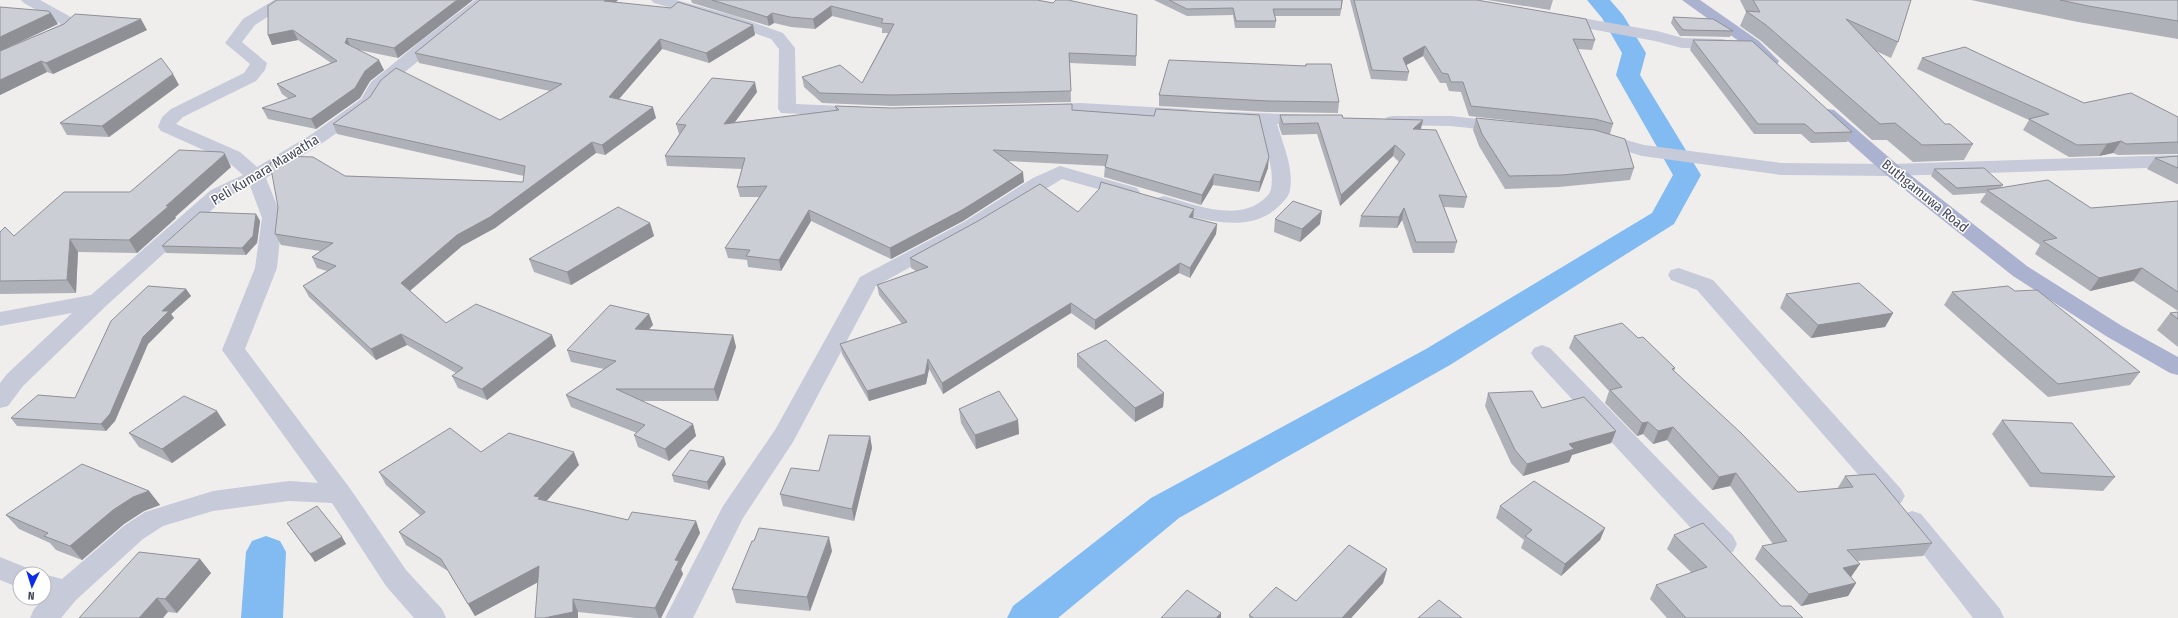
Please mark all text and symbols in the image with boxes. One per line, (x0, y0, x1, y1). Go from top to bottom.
street label: Peli Kumara Mawatha (208, 131, 322, 209)
street label: Buthgamuwa Road (1878, 156, 1972, 236)
north arrow (12, 566, 52, 606)
text: N (28, 589, 35, 602)

